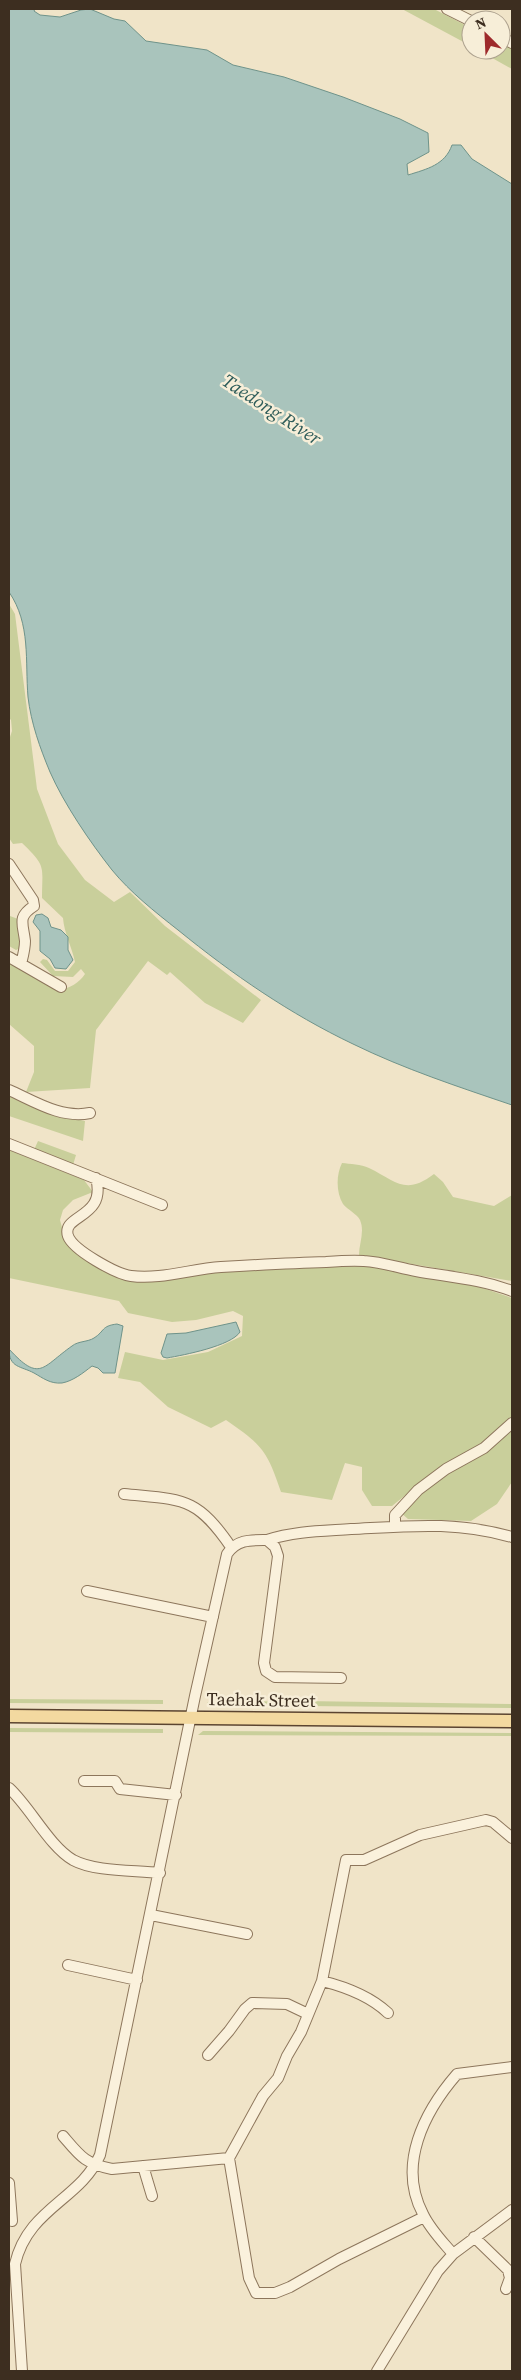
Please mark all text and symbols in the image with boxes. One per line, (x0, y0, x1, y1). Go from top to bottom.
north arrow (461, 10, 511, 60)
text: N (472, 12, 489, 34)
water label: Taedong River (218, 367, 328, 451)
street label: Taehak Street (206, 1686, 316, 1713)

